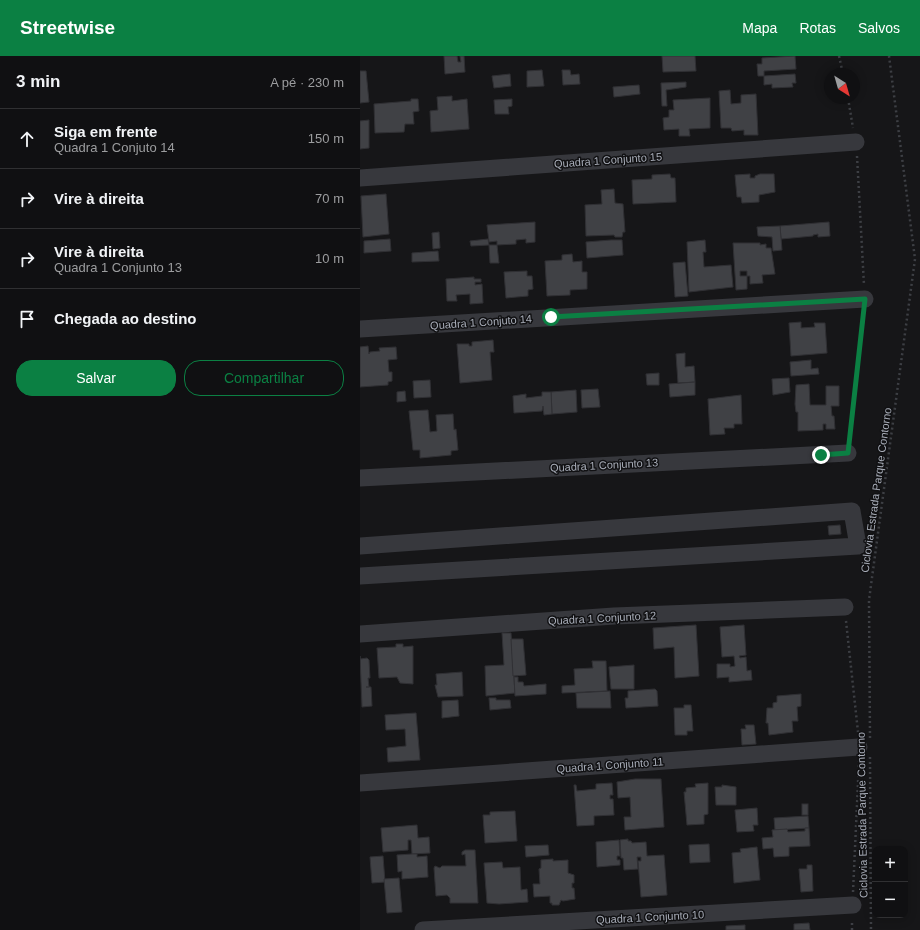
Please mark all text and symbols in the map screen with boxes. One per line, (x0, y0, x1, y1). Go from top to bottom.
text: Streetwise (20, 17, 115, 38)
text: Mapa (742, 20, 777, 36)
text: Rotas (799, 20, 836, 36)
text: Salvos (858, 20, 900, 36)
north arrow (824, 68, 860, 104)
text: 3 min (16, 72, 60, 91)
text: A pé · 230 m (270, 75, 344, 90)
text: Siga em frente (54, 123, 157, 140)
icon: ahead (16, 128, 38, 150)
text: 150 m (308, 131, 344, 146)
text: Quadra 1 Conjuto 14 (54, 140, 175, 155)
street label: Quadra 1 Conjunto 15 (554, 150, 662, 170)
icon: right (16, 188, 38, 210)
text: Vire à direita (54, 190, 144, 207)
text: 70 m (315, 191, 344, 206)
text: Vire à direita (54, 243, 144, 260)
icon: right (16, 248, 38, 270)
text: 10 m (315, 251, 344, 266)
text: Quadra 1 Conjunto 13 (54, 260, 182, 275)
icon: arrive (16, 308, 38, 330)
route start (542, 308, 560, 326)
text: Chegada ao destino (54, 310, 197, 327)
street label: Quadra 1 Conjuto 14 (430, 312, 532, 332)
button: Salvar (16, 360, 176, 396)
button: Compartilhar (184, 360, 344, 396)
street label: Ciclovia Estrada Parque Contorno (858, 407, 894, 573)
route end (812, 446, 830, 464)
street label: Quadra 1 Conjunto 13 (550, 456, 658, 474)
street label: Quadra 1 Conjunto 12 (548, 609, 656, 627)
street label: Ciclovia Estrada Parque Contorno (855, 732, 869, 898)
street label: Quadra 1 Conjunto 11 (556, 755, 664, 775)
map controls (872, 846, 908, 918)
button: + (872, 846, 908, 882)
button: − (872, 882, 908, 918)
street label: Quadra 1 Conjunto 10 (596, 908, 704, 926)

